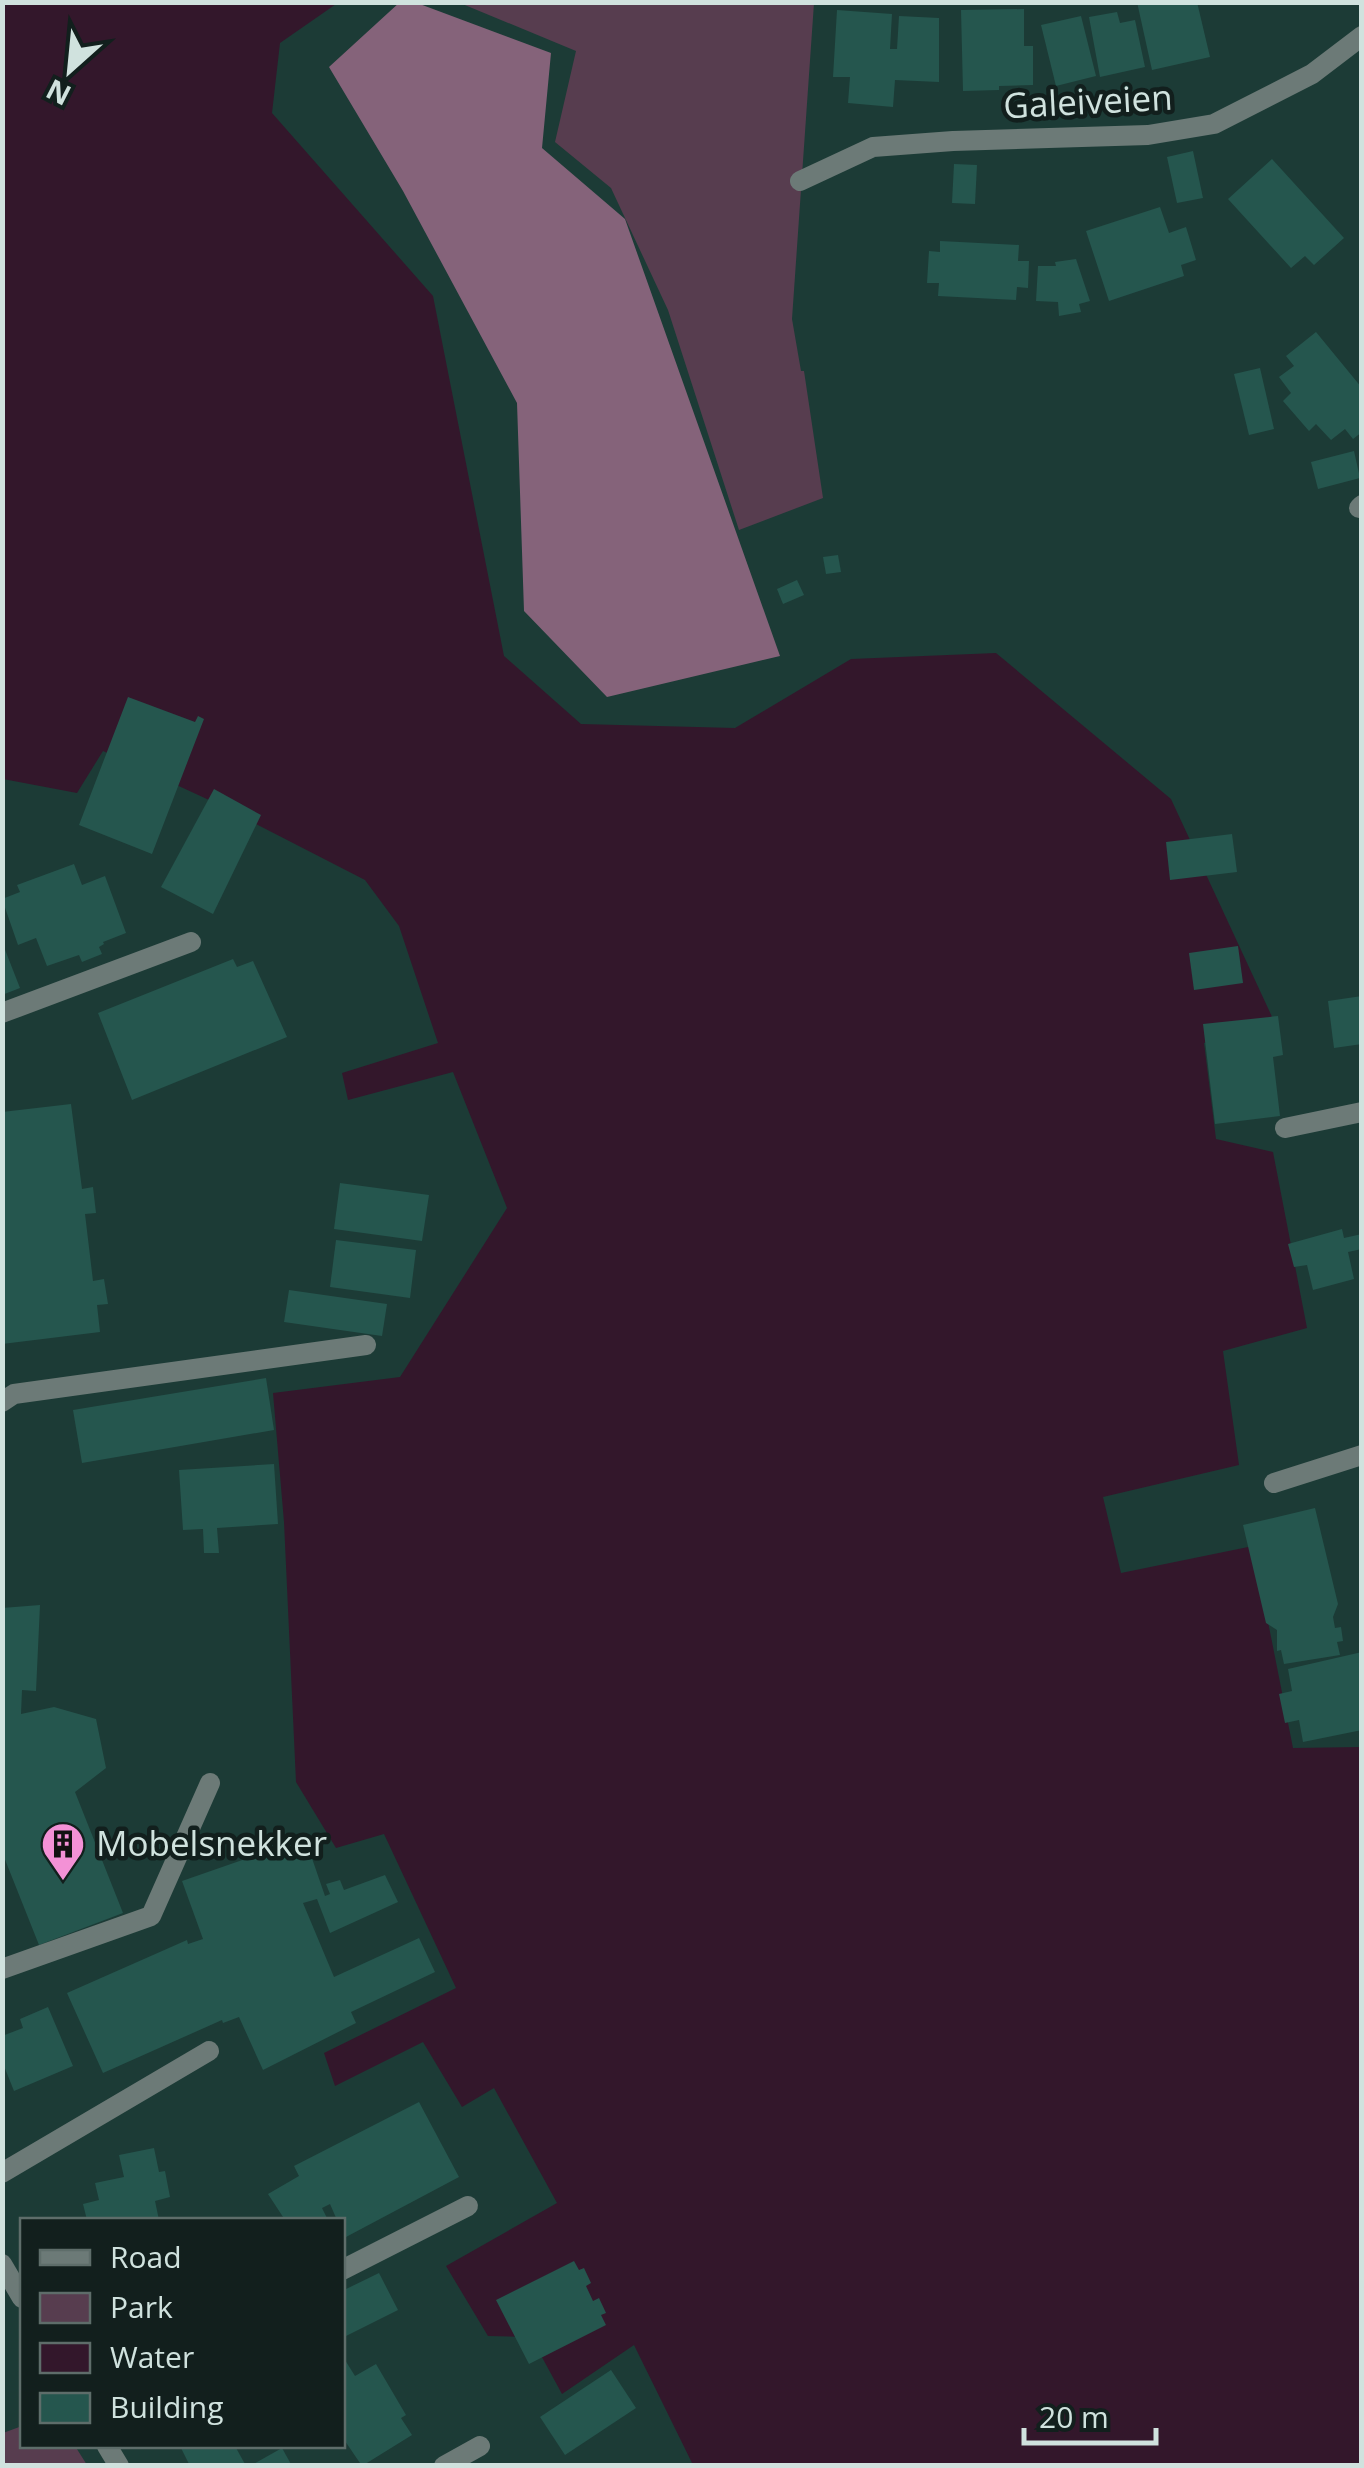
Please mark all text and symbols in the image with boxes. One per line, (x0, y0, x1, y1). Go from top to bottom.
north arrow (20, 20, 120, 120)
text: N (39, 71, 77, 115)
street label: Galeiveien (1002, 73, 1174, 128)
place label: Mobelsnekker (96, 1819, 327, 1866)
building icon: Mobelsnekker (40, 1821, 86, 1882)
legend (20, 2218, 345, 2448)
text: Road (110, 2236, 182, 2277)
text: Park (110, 2286, 173, 2327)
text: Water (110, 2336, 194, 2377)
scale bar (1024, 2383, 1156, 2445)
text: Building (110, 2386, 224, 2427)
text: 20 m (1039, 2396, 1109, 2437)

